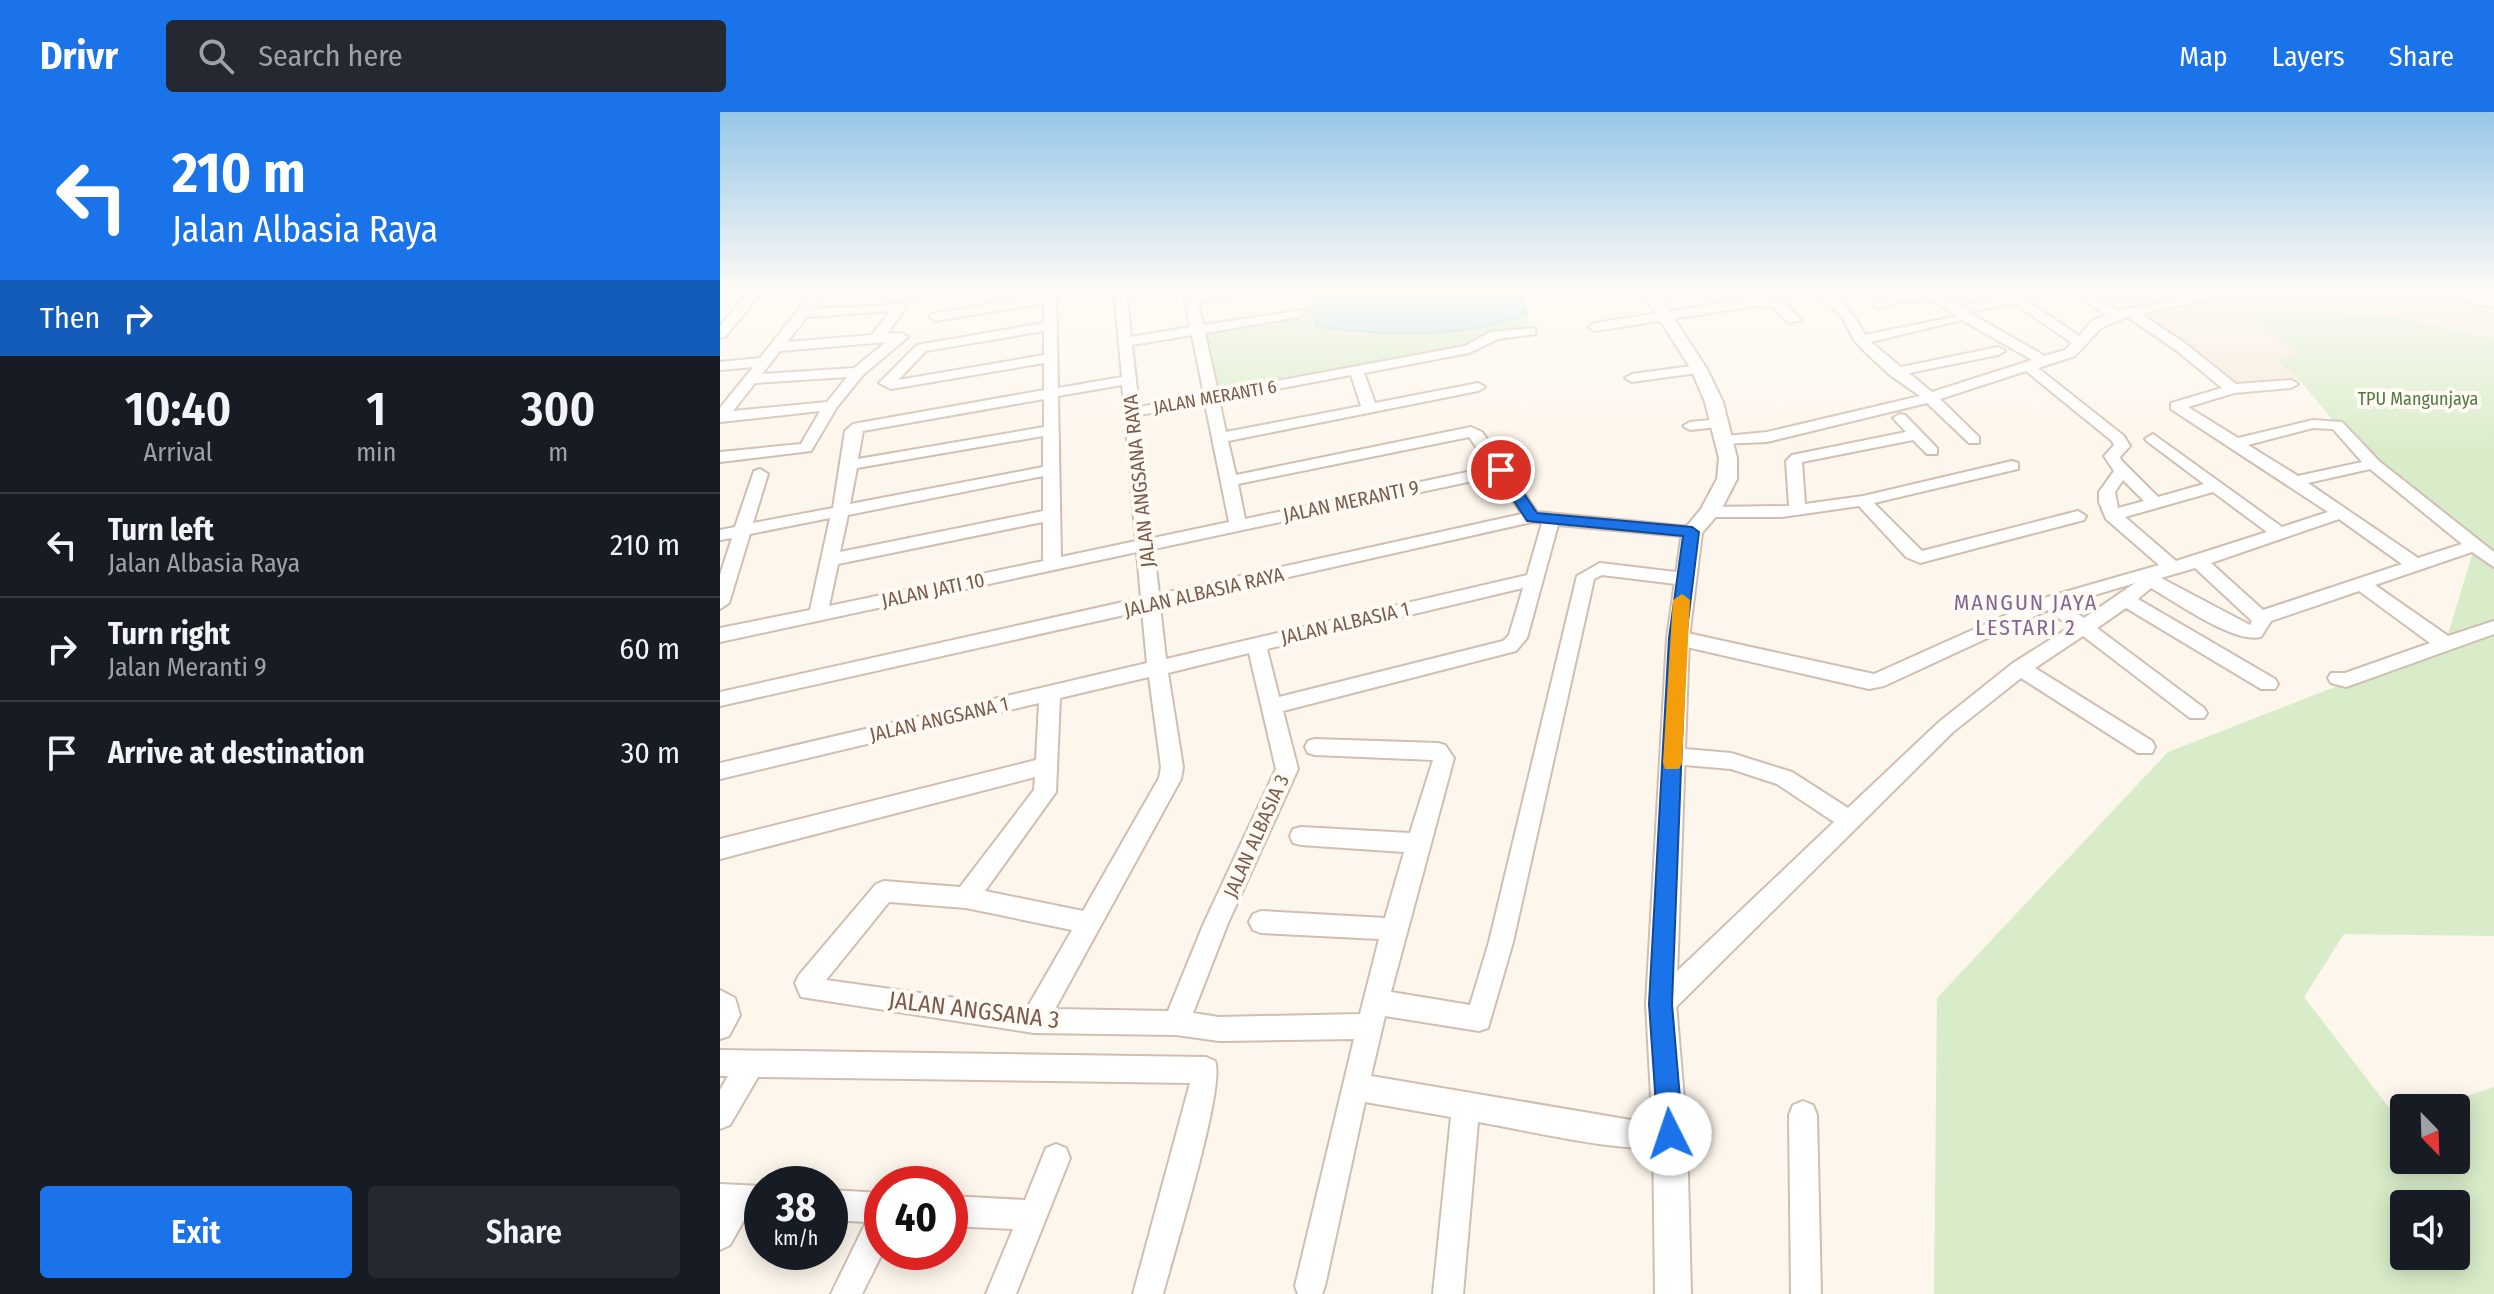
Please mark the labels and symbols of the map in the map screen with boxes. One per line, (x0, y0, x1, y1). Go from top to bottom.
street label: JALAN MERANTI 6 (1152, 375, 1278, 419)
park label: TPU Mangunjaya (2358, 388, 2478, 410)
street label: JALAN ANGSANA RAYA (1118, 393, 1160, 569)
pin (1467, 436, 1535, 504)
street label: JALAN MERANTI 9 (1281, 475, 1421, 527)
street label: JALAN ALBASIA RAYA (1122, 562, 1287, 622)
street label: JALAN JATI 10 (879, 567, 987, 613)
district label: MANGUN JAYA LESTARI 2 (1954, 589, 2098, 641)
street label: JALAN ALBASIA 1 (1278, 597, 1412, 649)
street label: JALAN ANGSANA 1 (867, 691, 1011, 747)
street label: JALAN ALBASIA 3 (1218, 771, 1294, 901)
street label: JALAN ANGSANA 3 (887, 986, 1061, 1034)
position arrow (1628, 1092, 1712, 1176)
north arrow (2390, 1094, 2470, 1174)
speed limit sign: 40 (864, 1166, 968, 1270)

